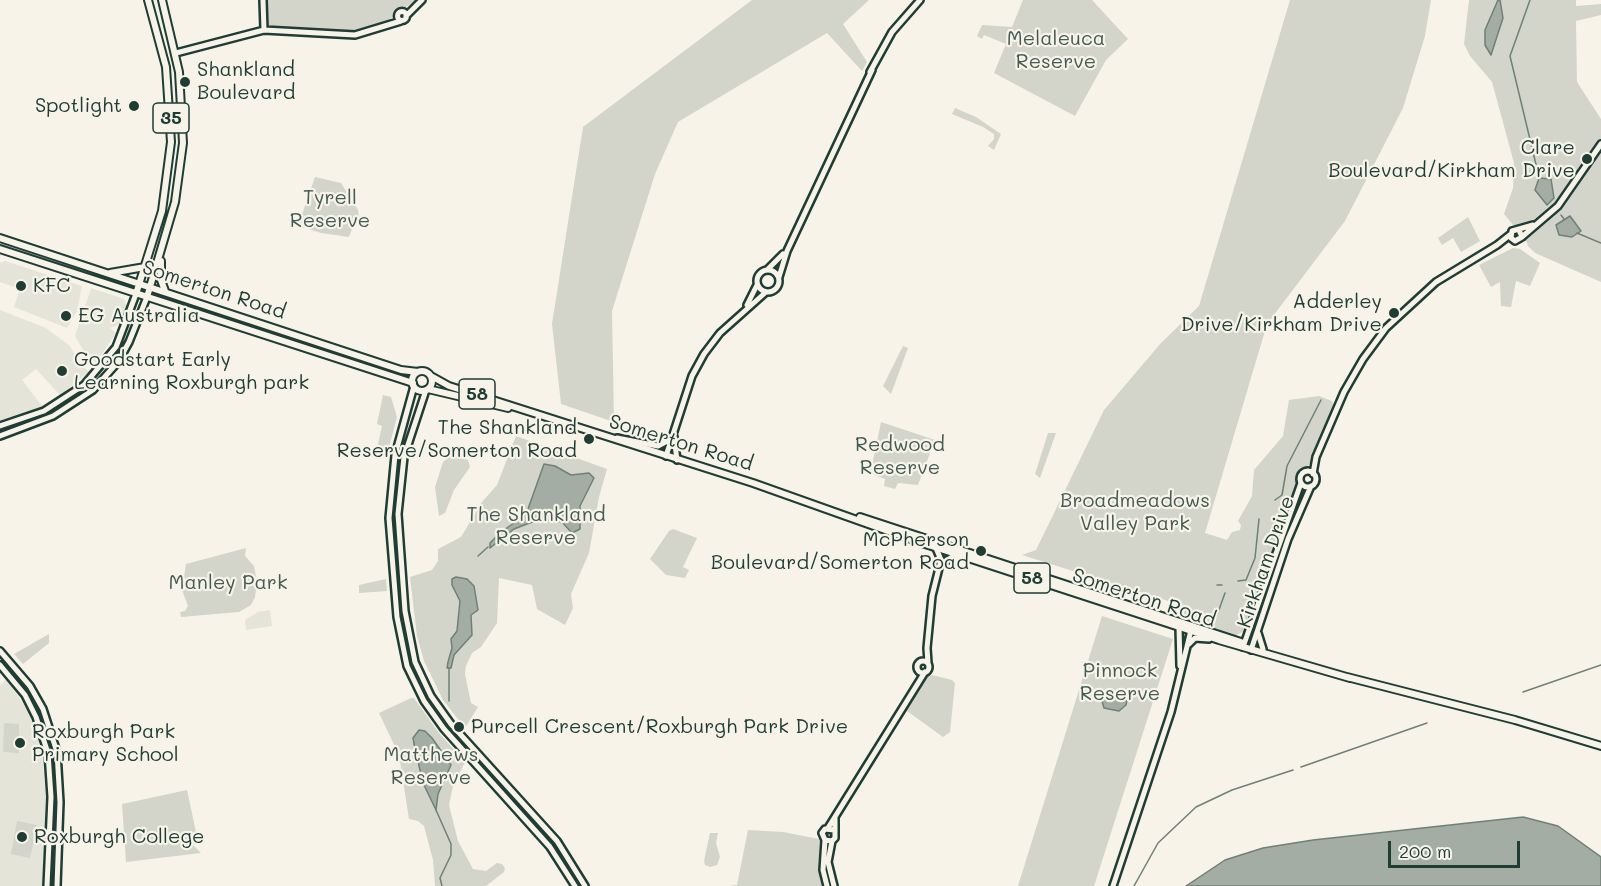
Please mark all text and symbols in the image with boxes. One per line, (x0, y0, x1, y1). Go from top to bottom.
park label: Melaleuca Reserve (1007, 27, 1105, 74)
place label: Shankland Boulevard (197, 58, 295, 105)
marker: Shankland Boulevard (178, 75, 192, 89)
place label: Spotlight (35, 94, 122, 118)
marker: Spotlight (127, 99, 141, 113)
road number: 35 (153, 103, 189, 133)
place label: Clare Boulevard/Kirkham Drive (1328, 136, 1575, 183)
marker: Clare Boulevard/Kirkham Drive (1580, 152, 1594, 166)
park label: Tyrell Reserve (290, 186, 370, 233)
street label: Somerton Road (139, 255, 289, 325)
place label: KFC (33, 274, 71, 298)
marker: KFC (14, 279, 28, 293)
place label: Adderley Drive/Kirkham Drive (1181, 290, 1382, 337)
place label: EG Australia (78, 304, 200, 328)
marker: Adderley Drive/Kirkham Drive (1387, 306, 1401, 320)
marker: EG Australia (59, 309, 73, 323)
place label: Goodstart Early Learning Roxburgh park (74, 348, 309, 395)
marker: Goodstart Early Learning Roxburgh park (55, 364, 69, 378)
road number: 58 (459, 379, 495, 409)
street label: Somerton Road (606, 410, 756, 476)
place label: The Shankland Reserve/Somerton Road (337, 416, 577, 463)
marker: The Shankland Reserve/Somerton Road (582, 432, 596, 446)
park label: Redwood Reserve (855, 433, 945, 480)
park label: Broadmeadows Valley Park (1060, 489, 1210, 536)
street label: Kirkham Drive (1232, 493, 1300, 631)
park label: The Shankland Reserve (466, 503, 606, 550)
place label: McPherson Boulevard/Somerton Road (711, 528, 969, 575)
marker: McPherson Boulevard/Somerton Road (974, 544, 988, 558)
road number: 58 (1014, 563, 1050, 593)
street label: Somerton Road (1069, 563, 1219, 633)
park label: Manley Park (168, 571, 288, 595)
park label: Pinnock Reserve (1080, 659, 1160, 706)
place label: Purcell Crescent/Roxburgh Park Drive (471, 715, 848, 739)
place label: Roxburgh Park Primary School (32, 720, 179, 767)
marker: Purcell Crescent/Roxburgh Park Drive (452, 720, 466, 734)
marker: Roxburgh Park Primary School (13, 736, 27, 750)
park label: Matthews Reserve (384, 743, 478, 790)
place label: Roxburgh College (34, 825, 204, 849)
scale bar (1391, 829, 1523, 867)
marker: Roxburgh College (15, 830, 29, 844)
text: 200 m (1399, 839, 1451, 863)

